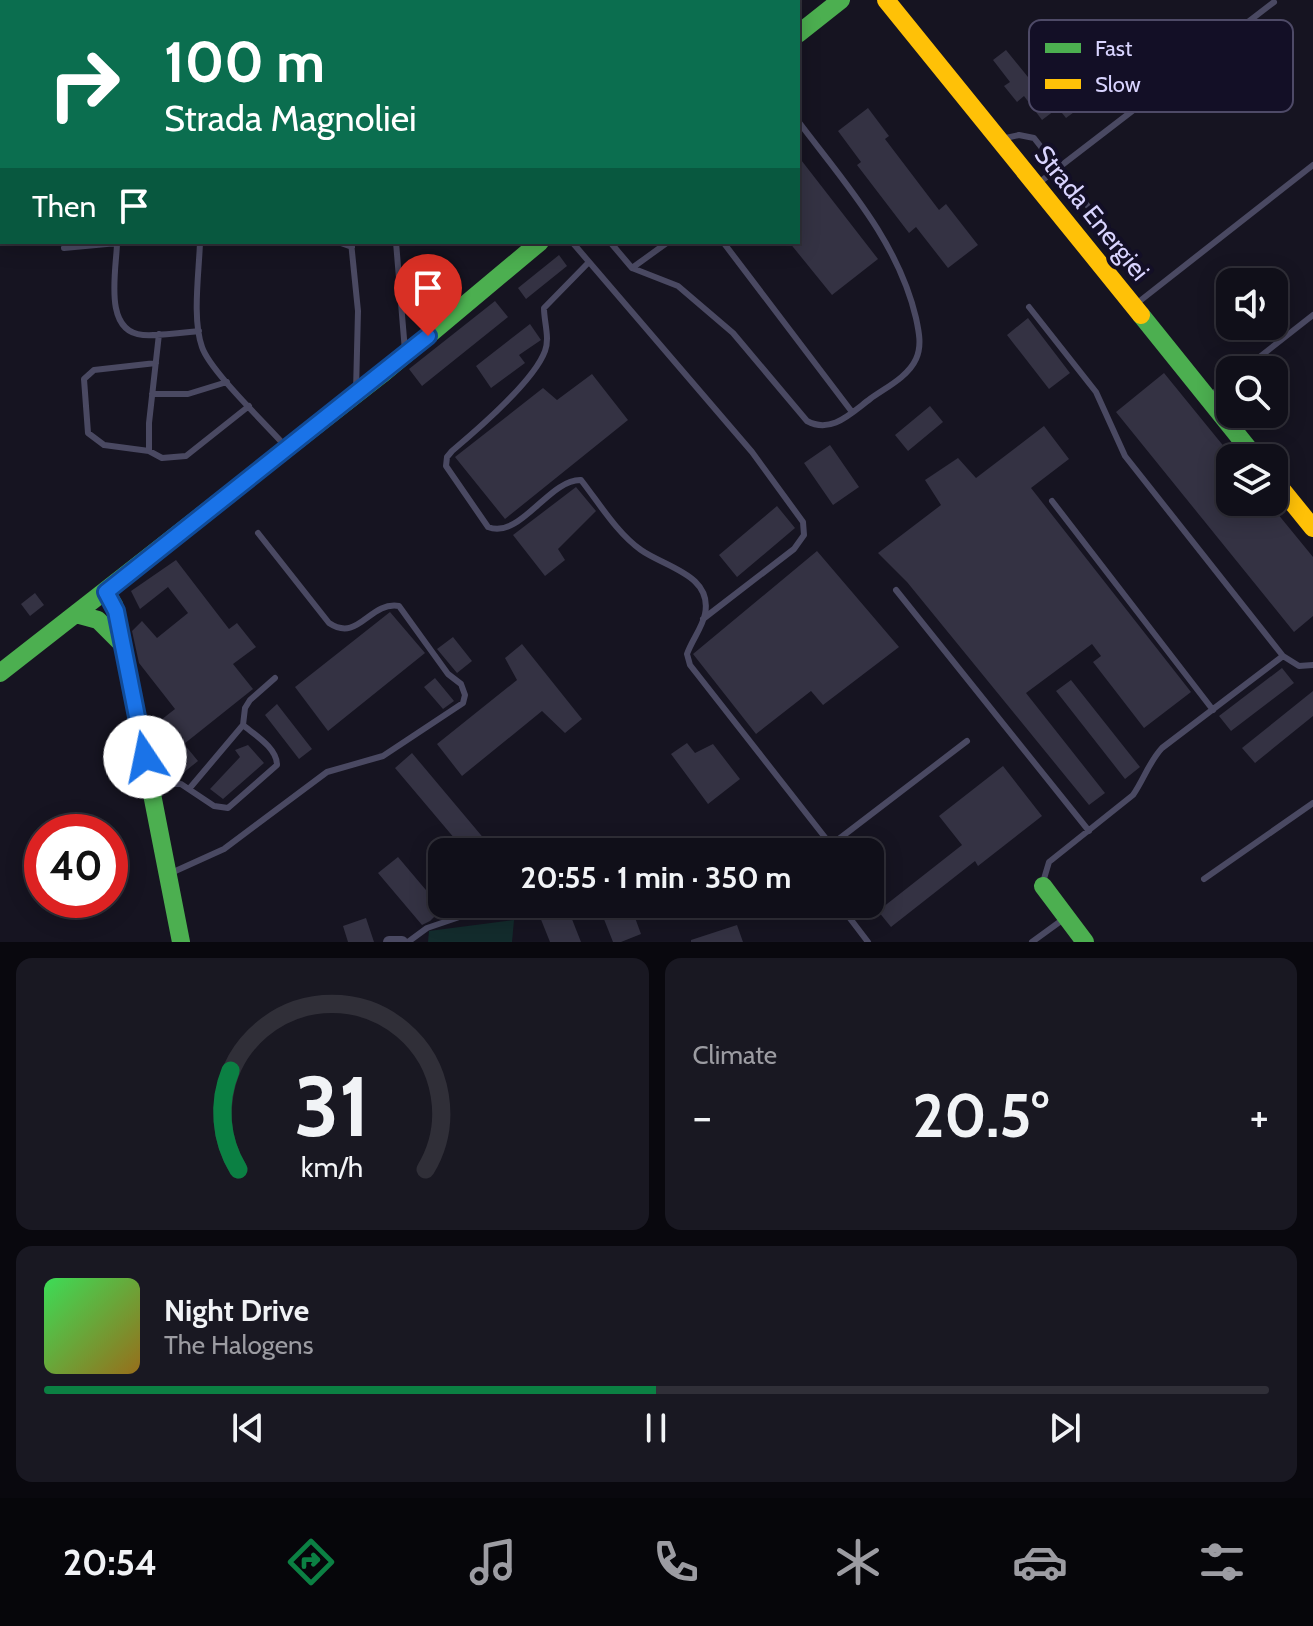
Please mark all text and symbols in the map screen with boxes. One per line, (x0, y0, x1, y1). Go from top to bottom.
legend (1029, 20, 1293, 112)
text: 100 m (164, 28, 325, 96)
icon: right (32, 32, 136, 136)
text: Fast (1095, 35, 1133, 62)
text: Slow (1095, 71, 1141, 98)
text: Strada Magnoliei (164, 96, 417, 140)
street label: Strada Energiei (1028, 139, 1156, 287)
icon: arrive (112, 184, 156, 228)
text: Then (32, 188, 96, 225)
pin (394, 254, 462, 336)
icon: arrive (406, 266, 450, 310)
map controls (1216, 268, 1288, 516)
button: sound (1216, 268, 1288, 340)
button: search (1216, 356, 1288, 428)
button: layers (1216, 444, 1288, 516)
position arrow (103, 715, 187, 799)
speed limit sign: 40 (24, 814, 128, 918)
text: 20:55 · 1 min · 350 m (521, 859, 791, 896)
text: Climate (693, 1039, 777, 1071)
text: 31 (294, 1056, 370, 1157)
text: 20.5° (913, 1079, 1049, 1152)
text: − (693, 1090, 712, 1143)
text: + (1250, 1090, 1269, 1143)
text: km/h (301, 1149, 364, 1184)
text: Night Drive (164, 1292, 309, 1329)
text: The Halogens (164, 1329, 313, 1361)
icon: previous (226, 1406, 270, 1450)
icon: pause (634, 1406, 678, 1450)
icon: next (1043, 1406, 1087, 1450)
icon: directions (283, 1534, 339, 1590)
icon: music (465, 1534, 521, 1590)
icon: phone (648, 1534, 704, 1590)
icon: climate (830, 1534, 886, 1590)
icon: car (1012, 1534, 1068, 1590)
icon: filters (1194, 1534, 1250, 1590)
text: 20:54 (63, 1540, 157, 1584)

